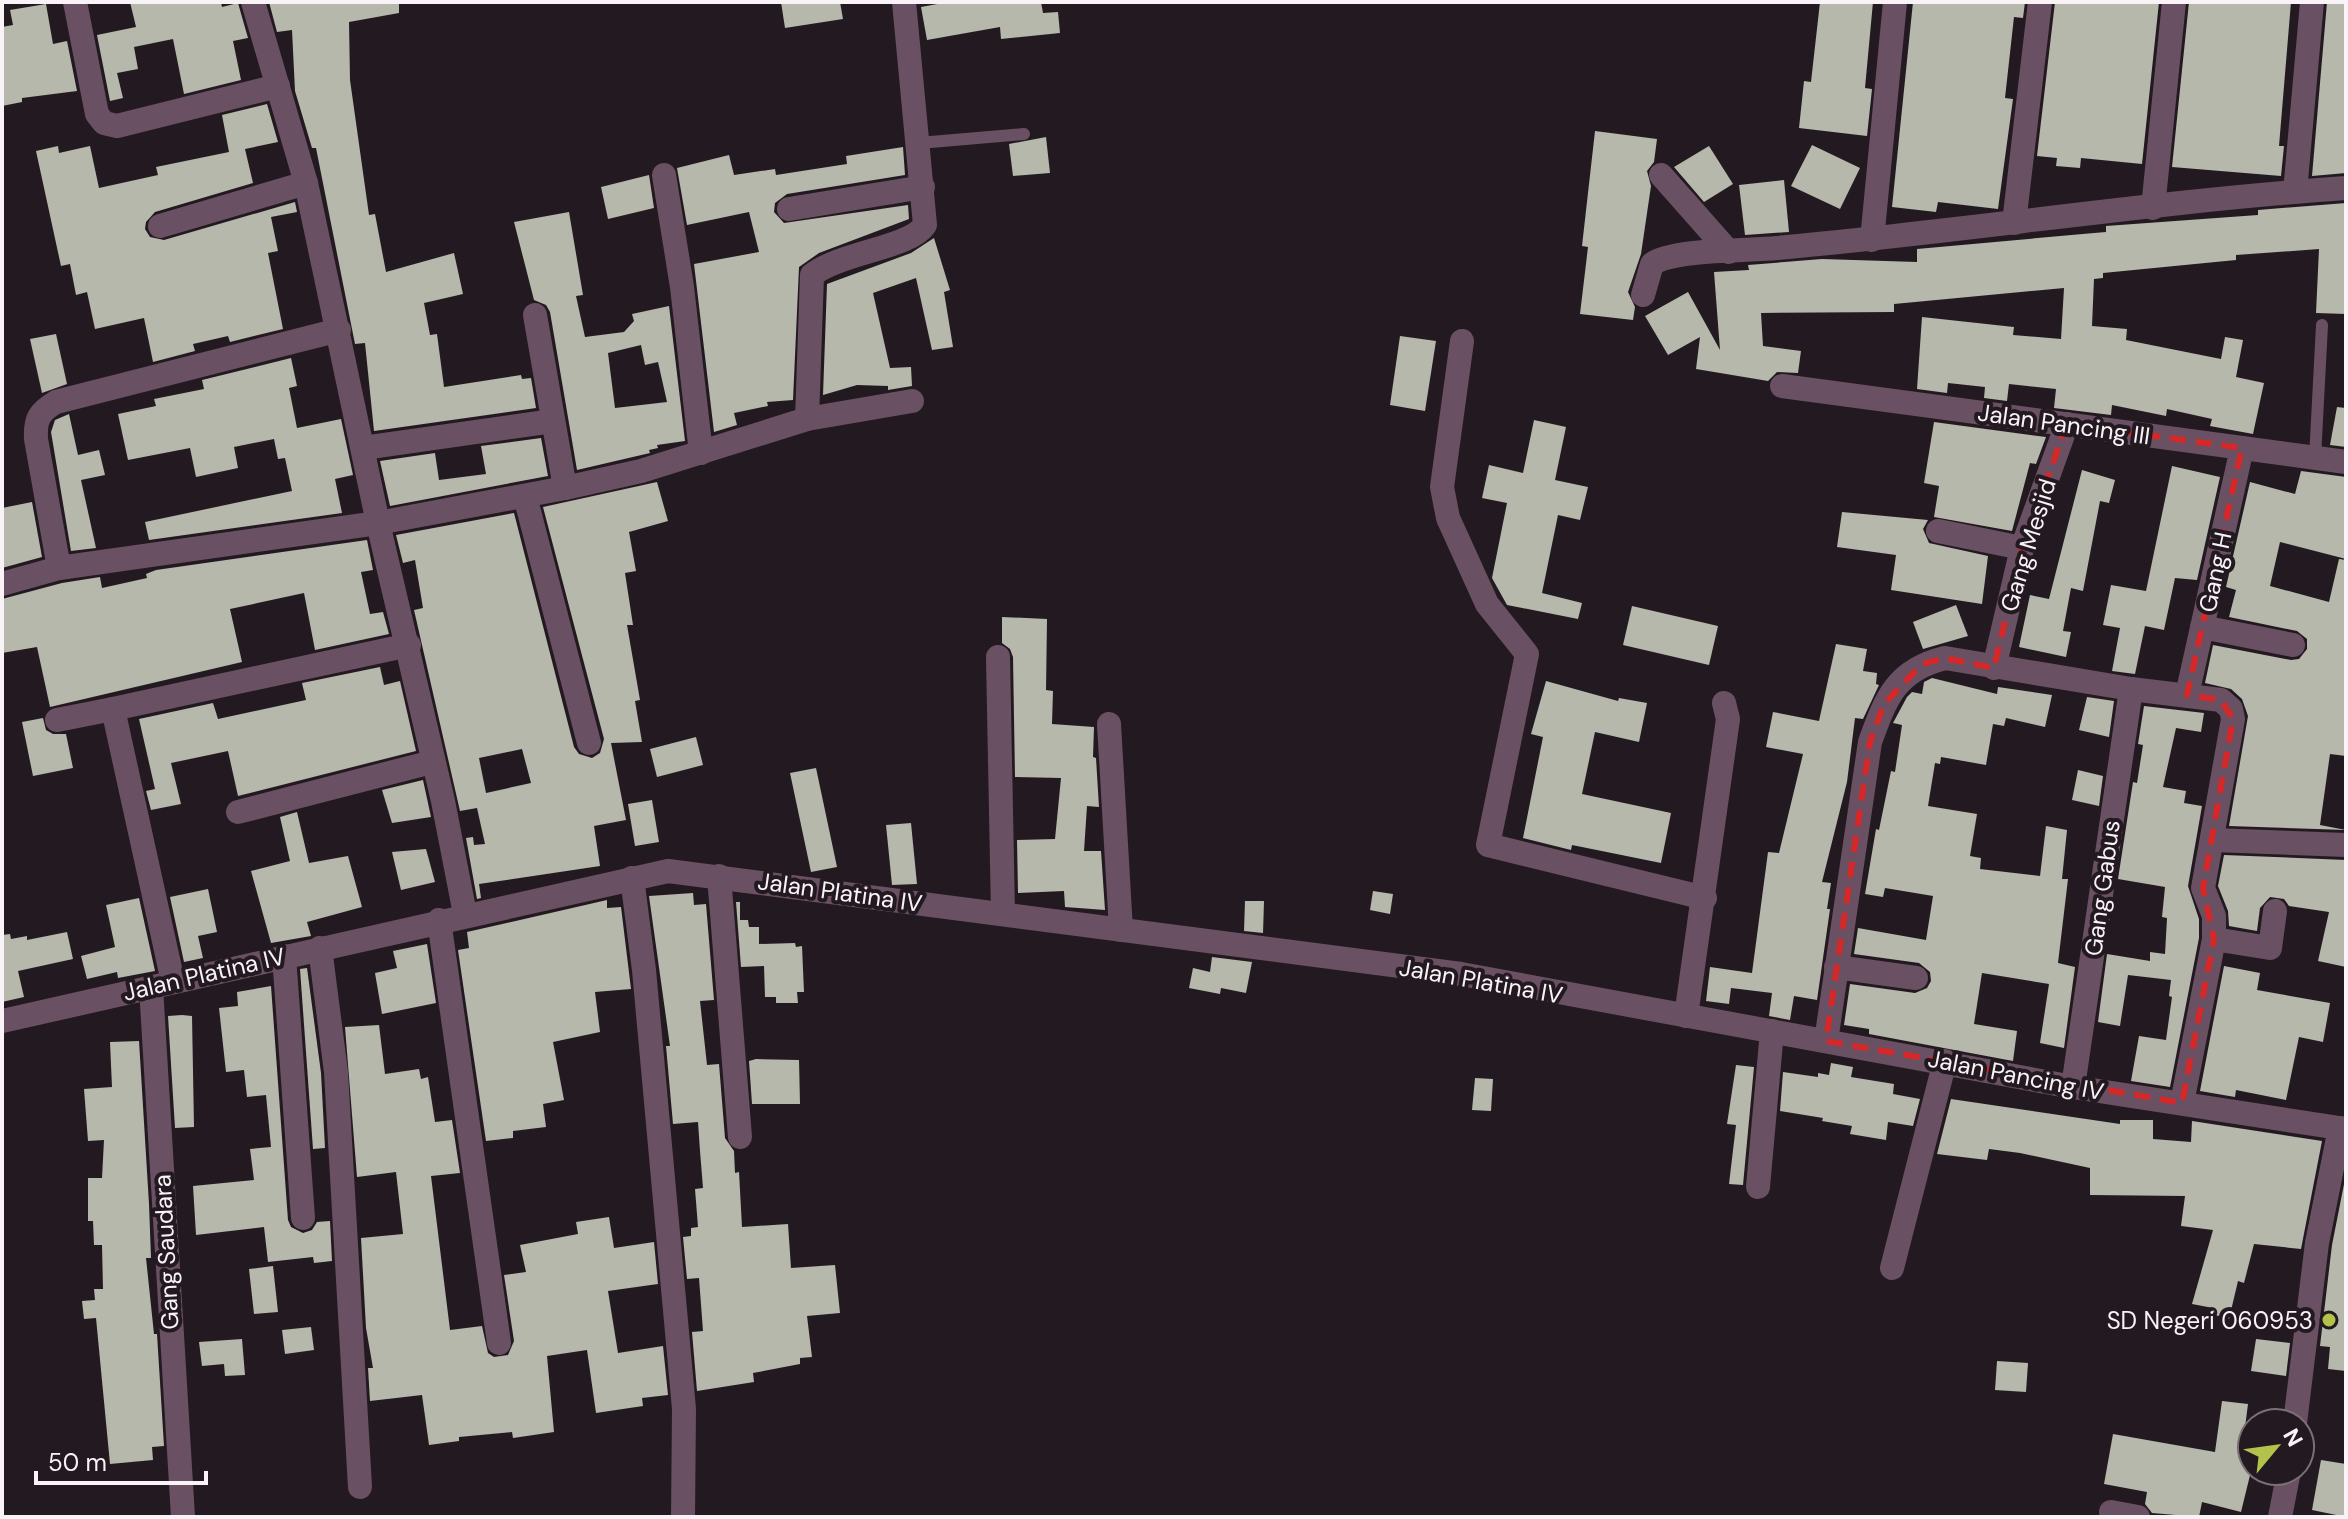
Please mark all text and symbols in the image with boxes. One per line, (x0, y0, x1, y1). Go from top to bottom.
street label: Jalan Pancing III (1976, 397, 2152, 451)
street label: Gang Mesjid (1993, 475, 2063, 615)
street label: Gang H (2191, 529, 2239, 615)
street label: Gang Gabus (2077, 818, 2127, 958)
street label: Jalan Platina IV (756, 865, 924, 919)
street label: Jalan Platina IV (120, 940, 288, 1008)
street label: Jalan Platina IV (1397, 951, 1565, 1011)
street label: Jalan Pancing IV (1925, 1043, 2107, 1107)
street label: Gang Saudara (146, 1174, 186, 1330)
place label: SD Negeri 060953 (2107, 1305, 2313, 1336)
marker: SD Negeri 060953 (2320, 1311, 2338, 1329)
north arrow (2236, 1407, 2316, 1487)
text: N (2276, 1423, 2310, 1452)
scale bar (36, 1435, 206, 1485)
text: 50 m (48, 1447, 107, 1478)

